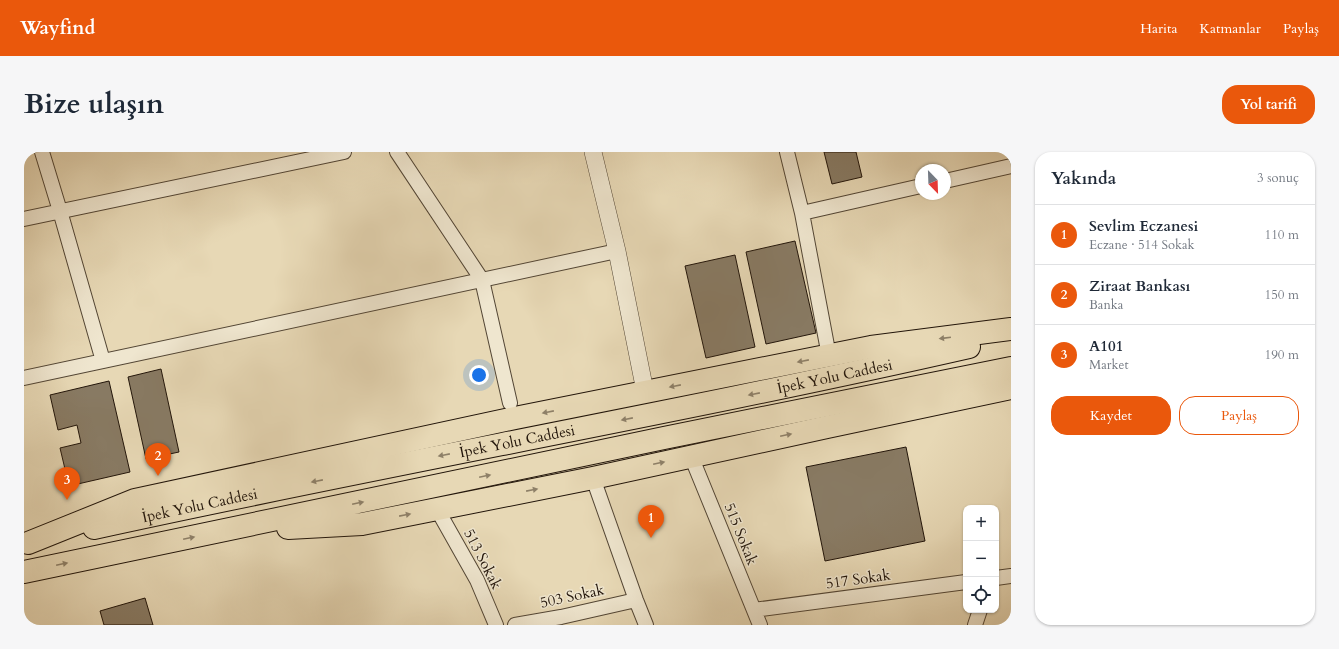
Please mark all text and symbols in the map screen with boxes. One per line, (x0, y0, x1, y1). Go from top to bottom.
text: Wayfind (20, 15, 95, 41)
text: Harita (1140, 19, 1178, 38)
text: Katmanlar (1200, 19, 1261, 38)
text: Paylaş (1283, 19, 1319, 38)
text: Bize ulaşın (24, 85, 164, 123)
button: Yol tarifi (1222, 85, 1315, 124)
north arrow (915, 164, 951, 200)
text: Yakında (1051, 167, 1116, 190)
text: 3 sonuç (1257, 169, 1299, 187)
text: Sevlim Eczanesi (1089, 216, 1198, 236)
text: 1 (1061, 226, 1067, 244)
text: 110 m (1265, 226, 1299, 244)
text: Eczane · 514 Sokak (1089, 236, 1195, 254)
text: Ziraat Bankası (1089, 276, 1190, 296)
text: 2 (1061, 286, 1067, 304)
text: 150 m (1265, 286, 1299, 304)
text: Banka (1089, 296, 1123, 314)
one-way arrow (938, 335, 951, 341)
text: A101 (1089, 336, 1123, 356)
text: 3 (1061, 346, 1067, 364)
text: 190 m (1265, 346, 1299, 364)
street label: İpek Yolu Caddesi (775, 354, 894, 398)
text: Market (1089, 356, 1129, 374)
one-way arrow (796, 358, 809, 364)
your location (469, 365, 489, 385)
one-way arrow (669, 384, 681, 390)
one-way arrow (748, 391, 760, 397)
button: Kaydet (1051, 396, 1171, 435)
button: Paylaş (1179, 396, 1299, 435)
one-way arrow (541, 409, 554, 415)
one-way arrow (620, 417, 633, 423)
street label: İpek Yolu Caddesi (458, 420, 577, 462)
one-way arrow (780, 432, 792, 438)
pin: 2 (145, 443, 171, 476)
one-way arrow (438, 453, 450, 459)
one-way arrow (653, 460, 665, 466)
pin: 3 (54, 467, 80, 500)
one-way arrow (479, 473, 491, 479)
one-way arrow (311, 479, 323, 485)
street label: İpek Yolu Caddesi (140, 484, 259, 527)
one-way arrow (526, 486, 538, 492)
one-way arrow (352, 499, 364, 505)
street label: 515 Sokak (720, 500, 762, 568)
pin: 1 (638, 505, 664, 538)
map controls (963, 505, 999, 613)
button: + (963, 505, 999, 541)
one-way arrow (398, 512, 411, 518)
street label: 513 Sokak (459, 525, 507, 593)
one-way arrow (183, 534, 196, 540)
button: − (963, 541, 999, 577)
one-way arrow (56, 561, 68, 567)
street label: 517 Sokak (824, 565, 892, 593)
button: locate (963, 577, 999, 613)
street label: 503 Sokak (538, 579, 606, 613)

